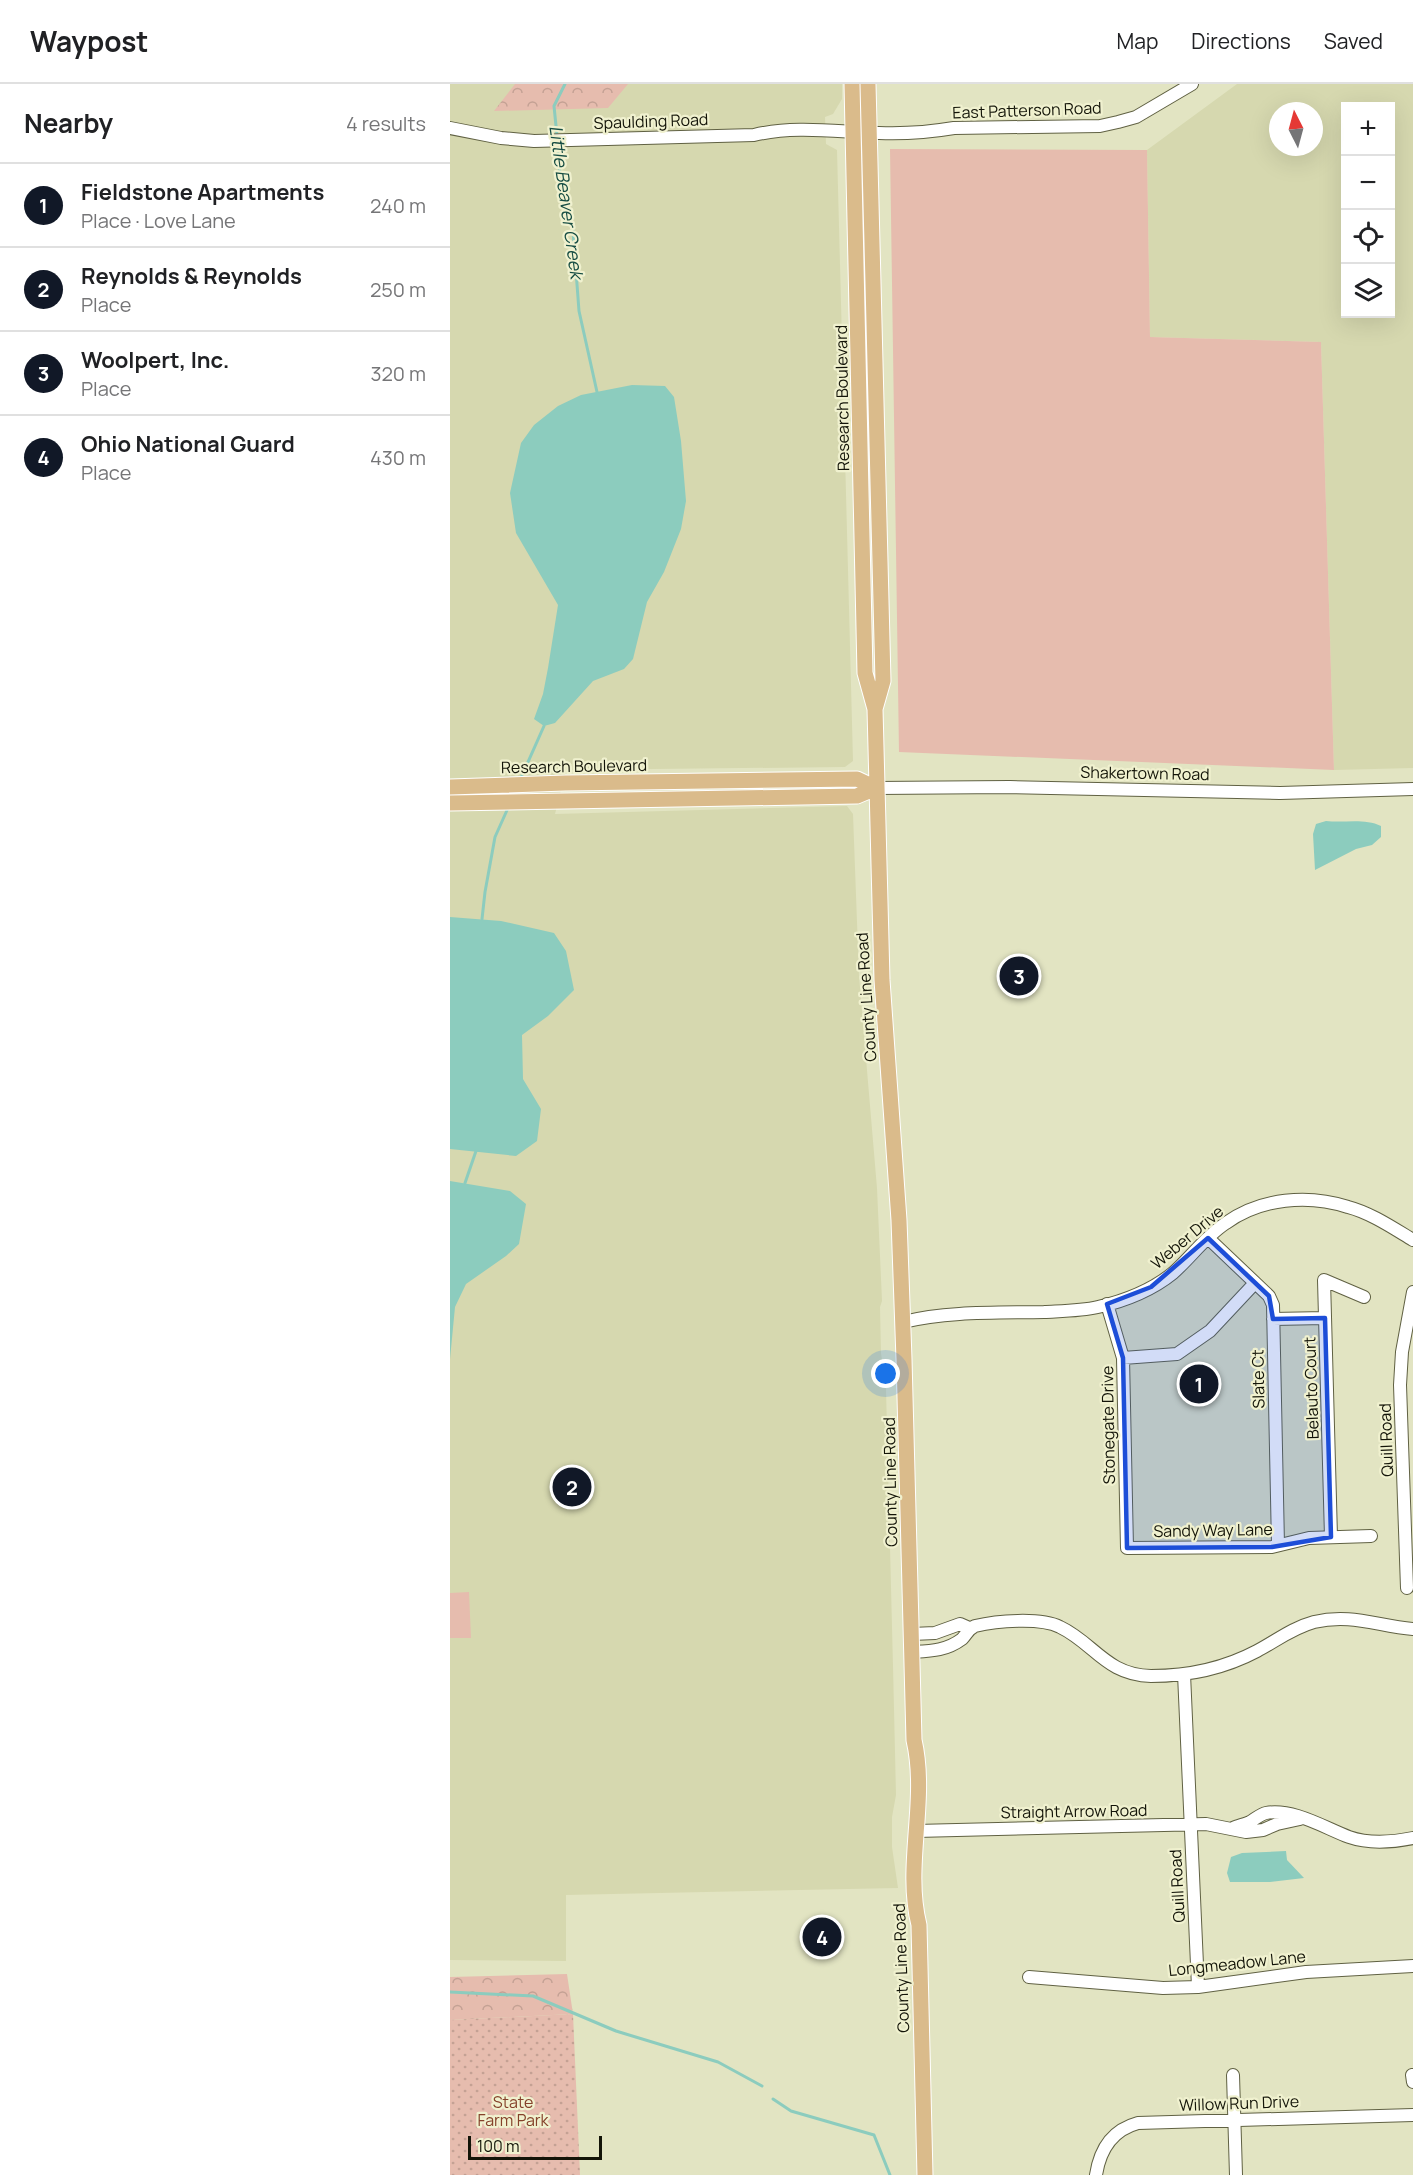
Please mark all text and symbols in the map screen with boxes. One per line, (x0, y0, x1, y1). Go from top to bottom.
text: Waypost (30, 22, 149, 60)
text: Map (1117, 27, 1158, 55)
text: Directions (1191, 27, 1291, 55)
text: Saved (1324, 27, 1383, 55)
street label: East Patterson Road (952, 96, 1102, 124)
north arrow (1269, 102, 1323, 156)
map controls (1341, 102, 1395, 318)
button: + (1341, 102, 1395, 156)
text: Nearby (24, 105, 113, 141)
street label: Spaulding Road (593, 108, 709, 134)
text: 4 results (346, 110, 426, 137)
water label: Little Beaver Creek (544, 124, 590, 283)
button: − (1341, 156, 1395, 210)
text: Fieldstone Apartments (81, 177, 324, 207)
text: 1 (39, 192, 48, 219)
text: 240 m (370, 192, 426, 219)
text: Place · Love Lane (81, 207, 236, 234)
button: locate (1341, 210, 1395, 264)
text: Reynolds & Reynolds (81, 261, 302, 291)
button: layers (1341, 264, 1395, 318)
text: 2 (38, 276, 49, 303)
text: 250 m (370, 276, 426, 303)
text: Place (81, 291, 131, 318)
street label: Research Boulevard (830, 325, 854, 471)
text: Woolpert, Inc. (81, 345, 229, 375)
text: 3 (38, 360, 49, 387)
text: 320 m (370, 360, 426, 387)
text: Place (81, 375, 131, 402)
text: Ohio National Guard (81, 429, 295, 459)
text: 4 (37, 444, 50, 471)
text: 430 m (370, 444, 426, 471)
text: Place (81, 459, 131, 486)
street label: Research Boulevard (501, 754, 647, 778)
street label: Shakertown Road (1080, 761, 1210, 785)
street label: County Line Road (851, 932, 881, 1062)
pin: 3 (1000, 954, 1038, 998)
street label: Weber Drive (1146, 1200, 1228, 1274)
street label: Belauto Court (1298, 1336, 1324, 1440)
street label: Slate Ct (1246, 1349, 1270, 1409)
your location (871, 1359, 900, 1388)
pin: 1 (1180, 1362, 1218, 1406)
street label: Stonegate Drive (1096, 1365, 1120, 1485)
street label: Quill Road (1374, 1403, 1398, 1477)
street label: County Line Road (878, 1417, 902, 1547)
pin: 2 (552, 1464, 592, 1510)
street label: Sandy Way Lane (1153, 1518, 1273, 1542)
street label: Straight Arrow Road (1000, 1799, 1148, 1823)
street label: Quill Road (1164, 1849, 1190, 1923)
street label: County Line Road (888, 1903, 914, 2033)
pin: 4 (802, 1914, 842, 1960)
street label: Longmeadow Lane (1167, 1945, 1307, 1981)
street label: Willow Run Drive (1179, 2090, 1299, 2116)
park label: State Farm Park (477, 2091, 550, 2131)
scale bar (468, 2133, 602, 2160)
text: 100 m (477, 2135, 520, 2157)

